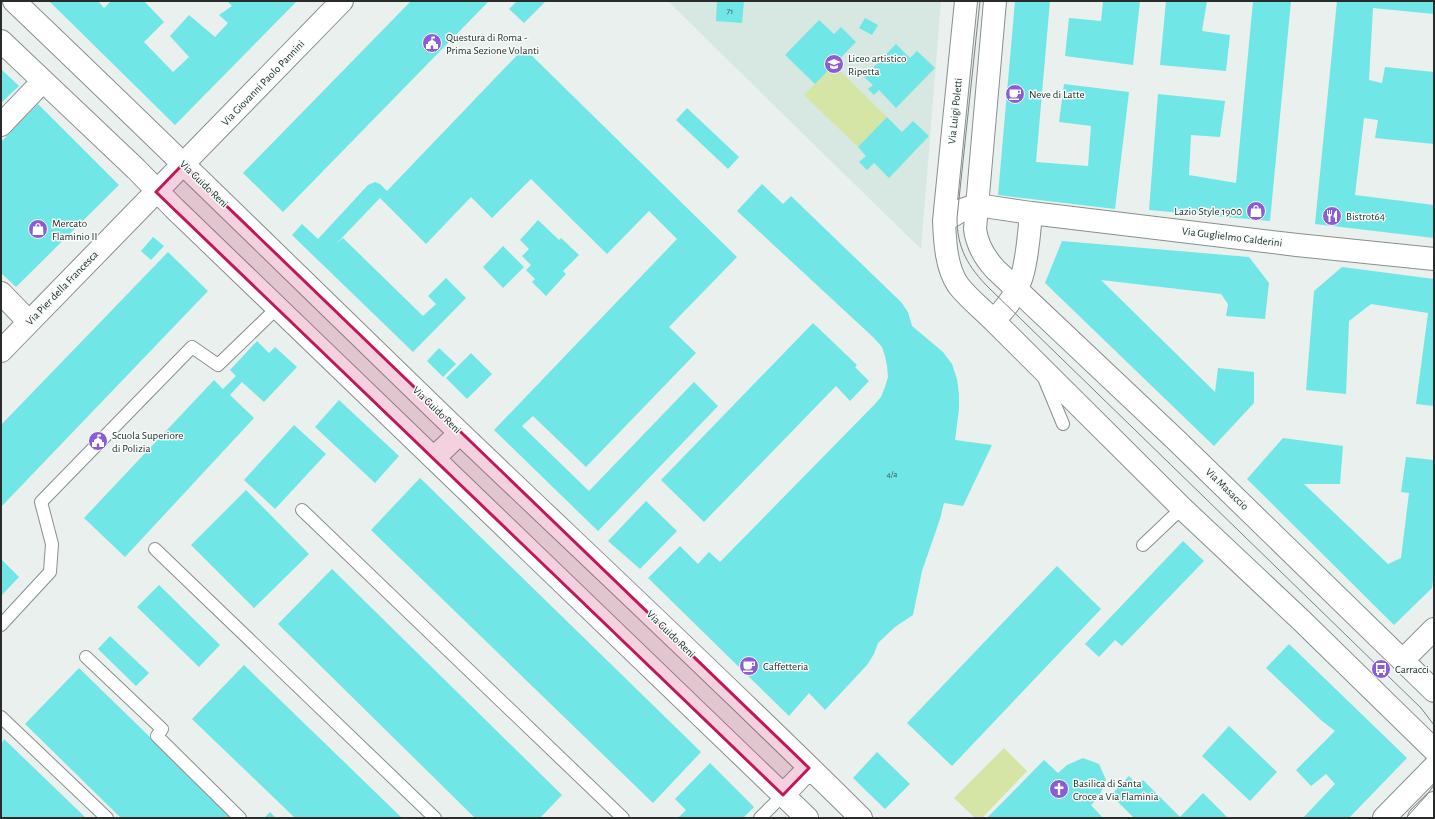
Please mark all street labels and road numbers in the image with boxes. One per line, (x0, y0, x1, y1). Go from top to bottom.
street label: Via Giovanni Paolo Pannini (219, 38, 307, 128)
street label: Via Luigi Poletti (946, 77, 964, 145)
street label: Via Guido Reni (178, 158, 230, 210)
street label: Via Guglielmo Calderini (1181, 225, 1283, 249)
street label: Via Pier della Francesca (24, 249, 100, 327)
street label: Via Guido Reni (411, 384, 463, 436)
street label: Via Masaccio (1203, 466, 1251, 512)
street label: Via Guido Reni (645, 608, 697, 660)

